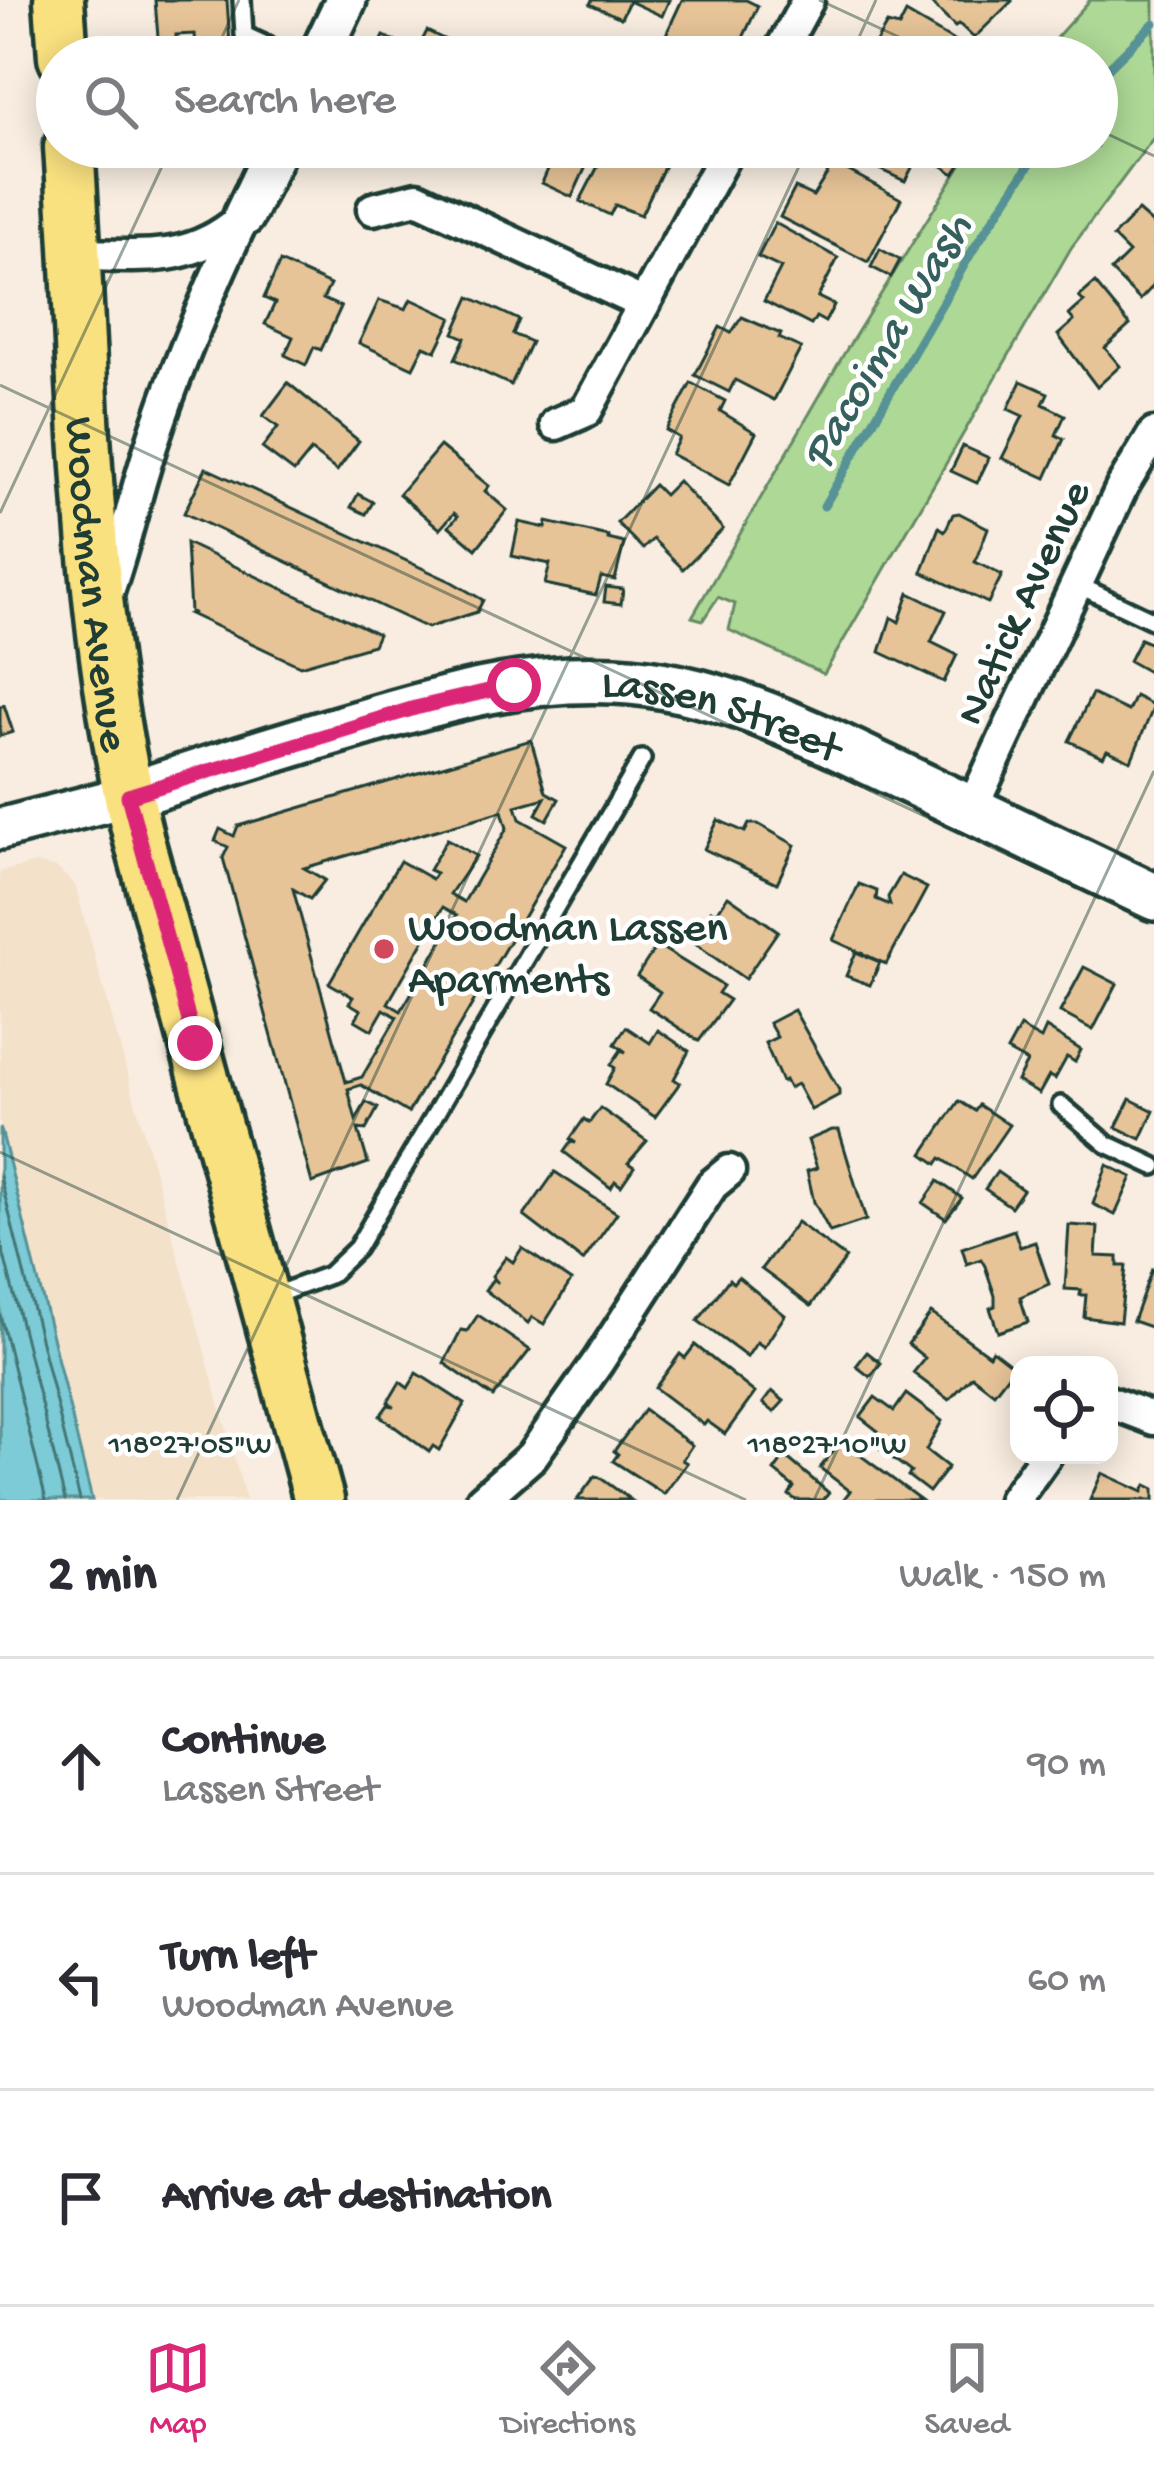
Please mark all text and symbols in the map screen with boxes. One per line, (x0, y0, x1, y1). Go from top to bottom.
search box (36, 36, 1118, 168)
icon: search (78, 69, 144, 135)
text: Search here (174, 76, 396, 129)
water label: Pacoima Wash (792, 204, 989, 481)
street label: Woodman Avenue (50, 416, 138, 757)
street label: Natick Avenue (946, 473, 1106, 735)
route start (487, 658, 541, 712)
street label: Lassen Street (600, 660, 852, 780)
place label: Woodman Lassen Aparments (408, 904, 728, 1009)
marker: Woodman Lassen Aparments (371, 936, 397, 962)
route end (168, 1016, 222, 1070)
map controls (1010, 1356, 1118, 1464)
button: locate (1010, 1356, 1118, 1464)
text: 118°27'05"W (108, 1430, 271, 1465)
text: 118°27'10"W (746, 1430, 907, 1465)
text: 2 min (48, 1548, 157, 1608)
text: Walk · 150 m (899, 1555, 1106, 1601)
text: Continue (162, 1716, 325, 1769)
icon: ahead (48, 1733, 114, 1799)
text: 90 m (1027, 1743, 1106, 1789)
text: Lassen Street (162, 1769, 379, 1815)
text: Turn left (162, 1932, 314, 1985)
icon: left (48, 1949, 114, 2015)
text: 60 m (1027, 1959, 1106, 2005)
text: Woodman Avenue (162, 1985, 453, 2031)
icon: arrive (48, 2165, 114, 2231)
text: Arrive at destination (162, 2171, 551, 2224)
tab: Map (145, 2335, 211, 2445)
tab: Directions (501, 2335, 635, 2445)
tab: Saved (925, 2335, 1009, 2445)

